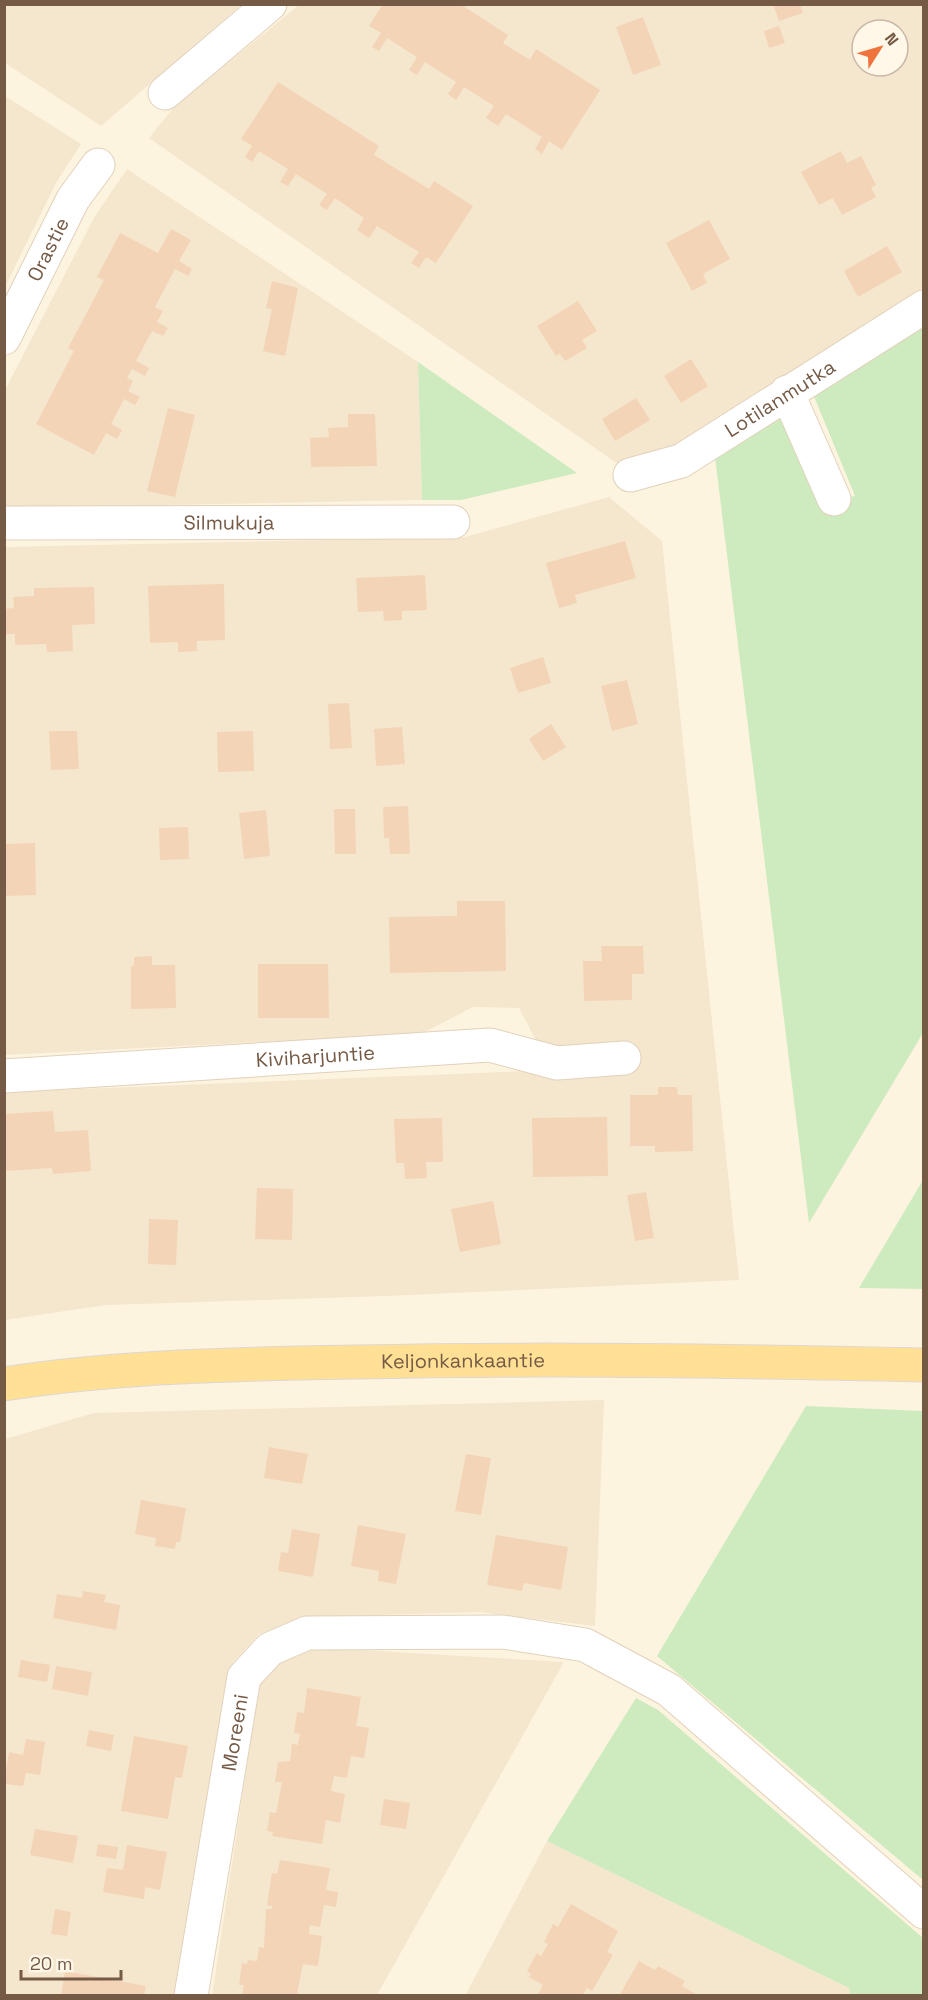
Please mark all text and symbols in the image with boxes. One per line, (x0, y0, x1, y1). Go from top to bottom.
north arrow (850, 18, 910, 78)
text: N (880, 29, 903, 50)
street label: Orastie (21, 213, 75, 286)
street label: Lotilanmutka (720, 354, 840, 443)
street label: Silmukuja (184, 509, 274, 536)
street label: Kiviharjuntie (255, 1039, 376, 1073)
street label: Keljonkankaantie (381, 1347, 545, 1374)
street label: Moreeni (216, 1692, 254, 1773)
scale bar (21, 1943, 122, 1981)
text: 20 m (30, 1952, 73, 1975)

